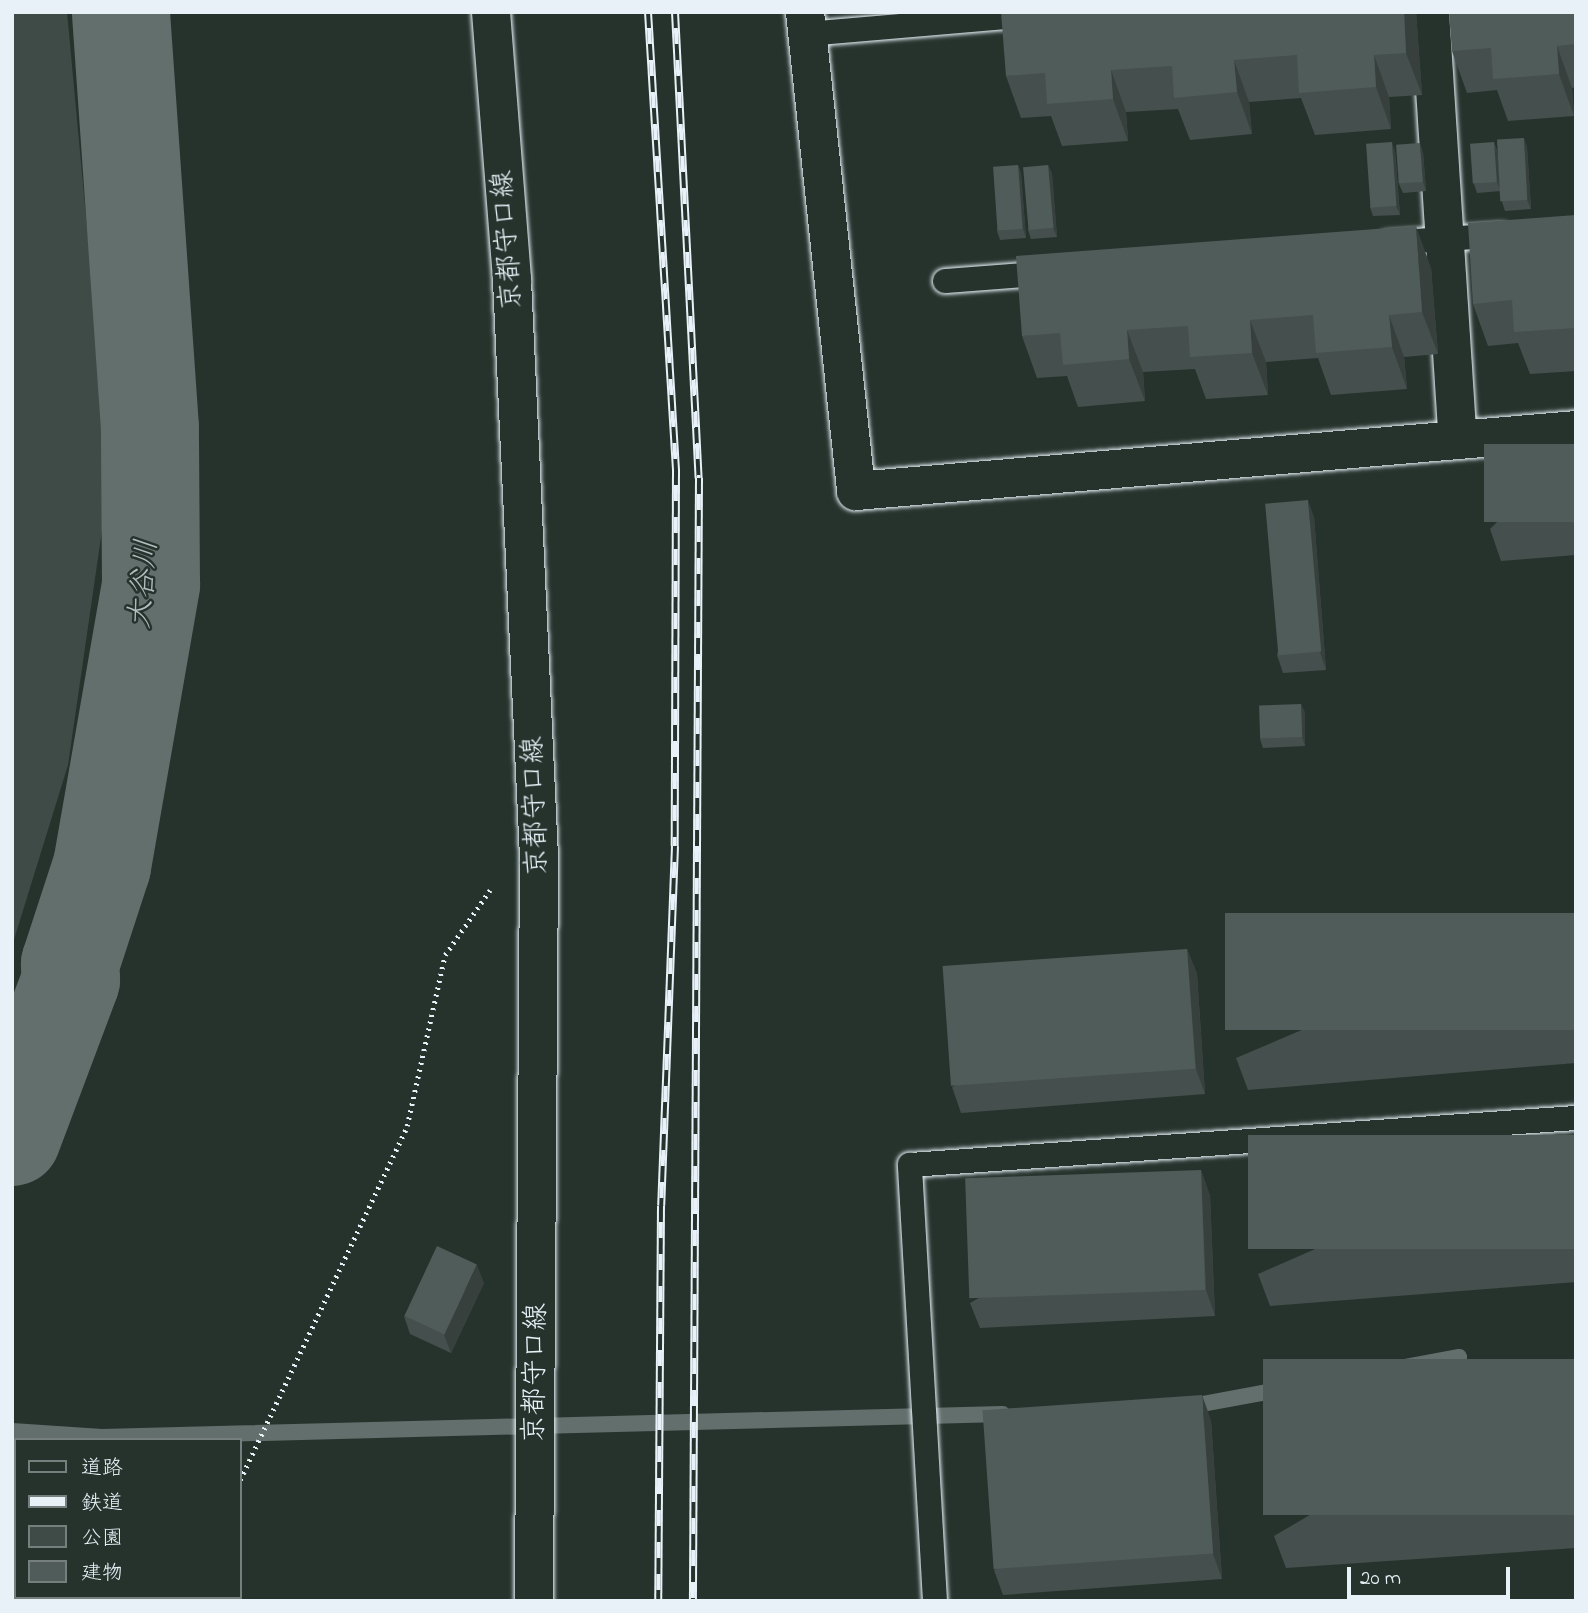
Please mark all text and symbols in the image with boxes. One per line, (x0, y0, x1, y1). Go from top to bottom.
street label: 京都守口線 (487, 169, 531, 311)
water label: 大谷川 (123, 538, 167, 630)
street label: 京都守口線 (518, 735, 556, 877)
street label: 京都守口線 (519, 1303, 555, 1443)
legend (14, 1438, 242, 1599)
text: 道路 (81, 1454, 123, 1484)
text: 鉄道 (81, 1489, 123, 1519)
text: 公園 (81, 1524, 123, 1554)
scale bar (1350, 1554, 1513, 1598)
text: 建物 (81, 1559, 123, 1589)
text: 20 m (1360, 1564, 1401, 1594)

